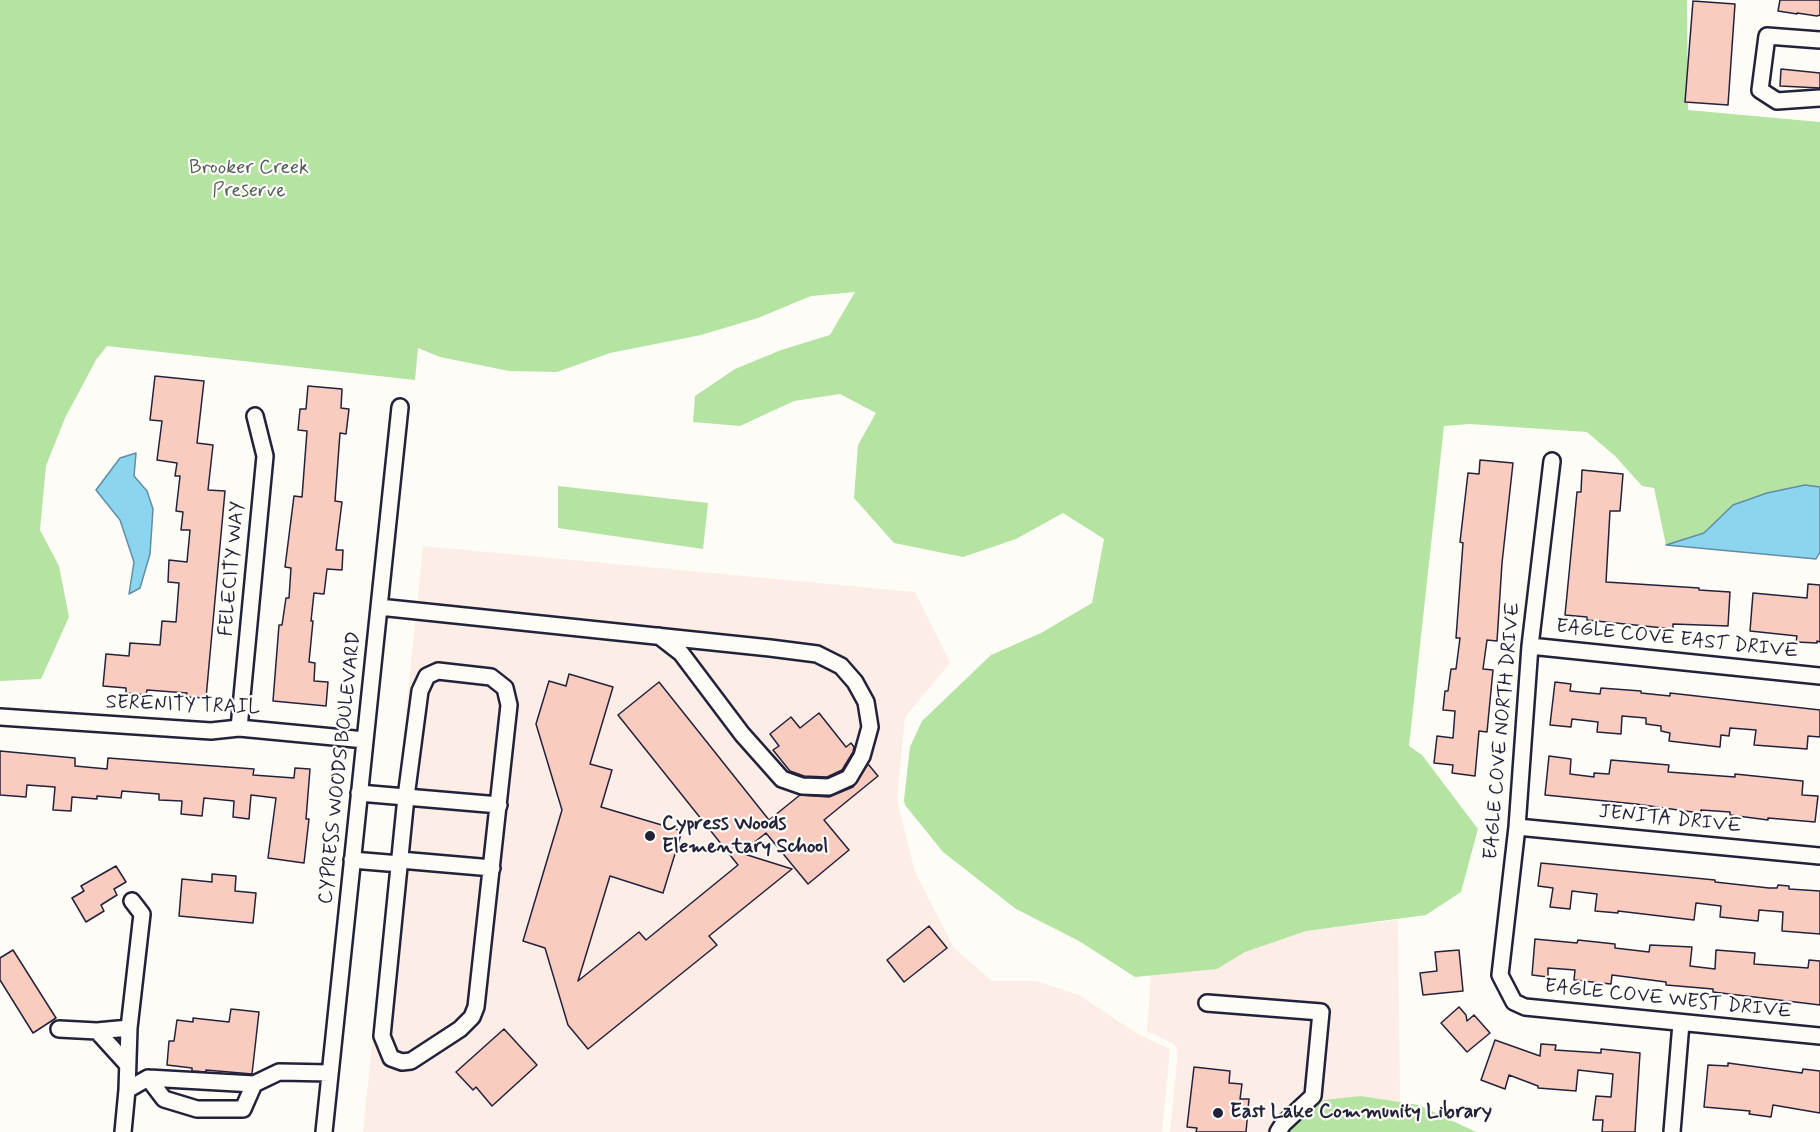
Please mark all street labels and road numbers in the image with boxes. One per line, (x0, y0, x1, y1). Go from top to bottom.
street label: FELECITY WAY (215, 500, 251, 638)
street label: EAGLE COVE NORTH DRIVE (1480, 601, 1526, 861)
street label: EAGLE COVE EAST DRIVE (1555, 615, 1799, 665)
street label: CYPRESS WOODS BOULEVARD (315, 630, 367, 906)
street label: SERENITY TRAIL (105, 691, 261, 721)
street label: JENITA DRIVE (1597, 801, 1743, 839)
street label: EAGLE COVE WEST DRIVE (1543, 975, 1793, 1025)

